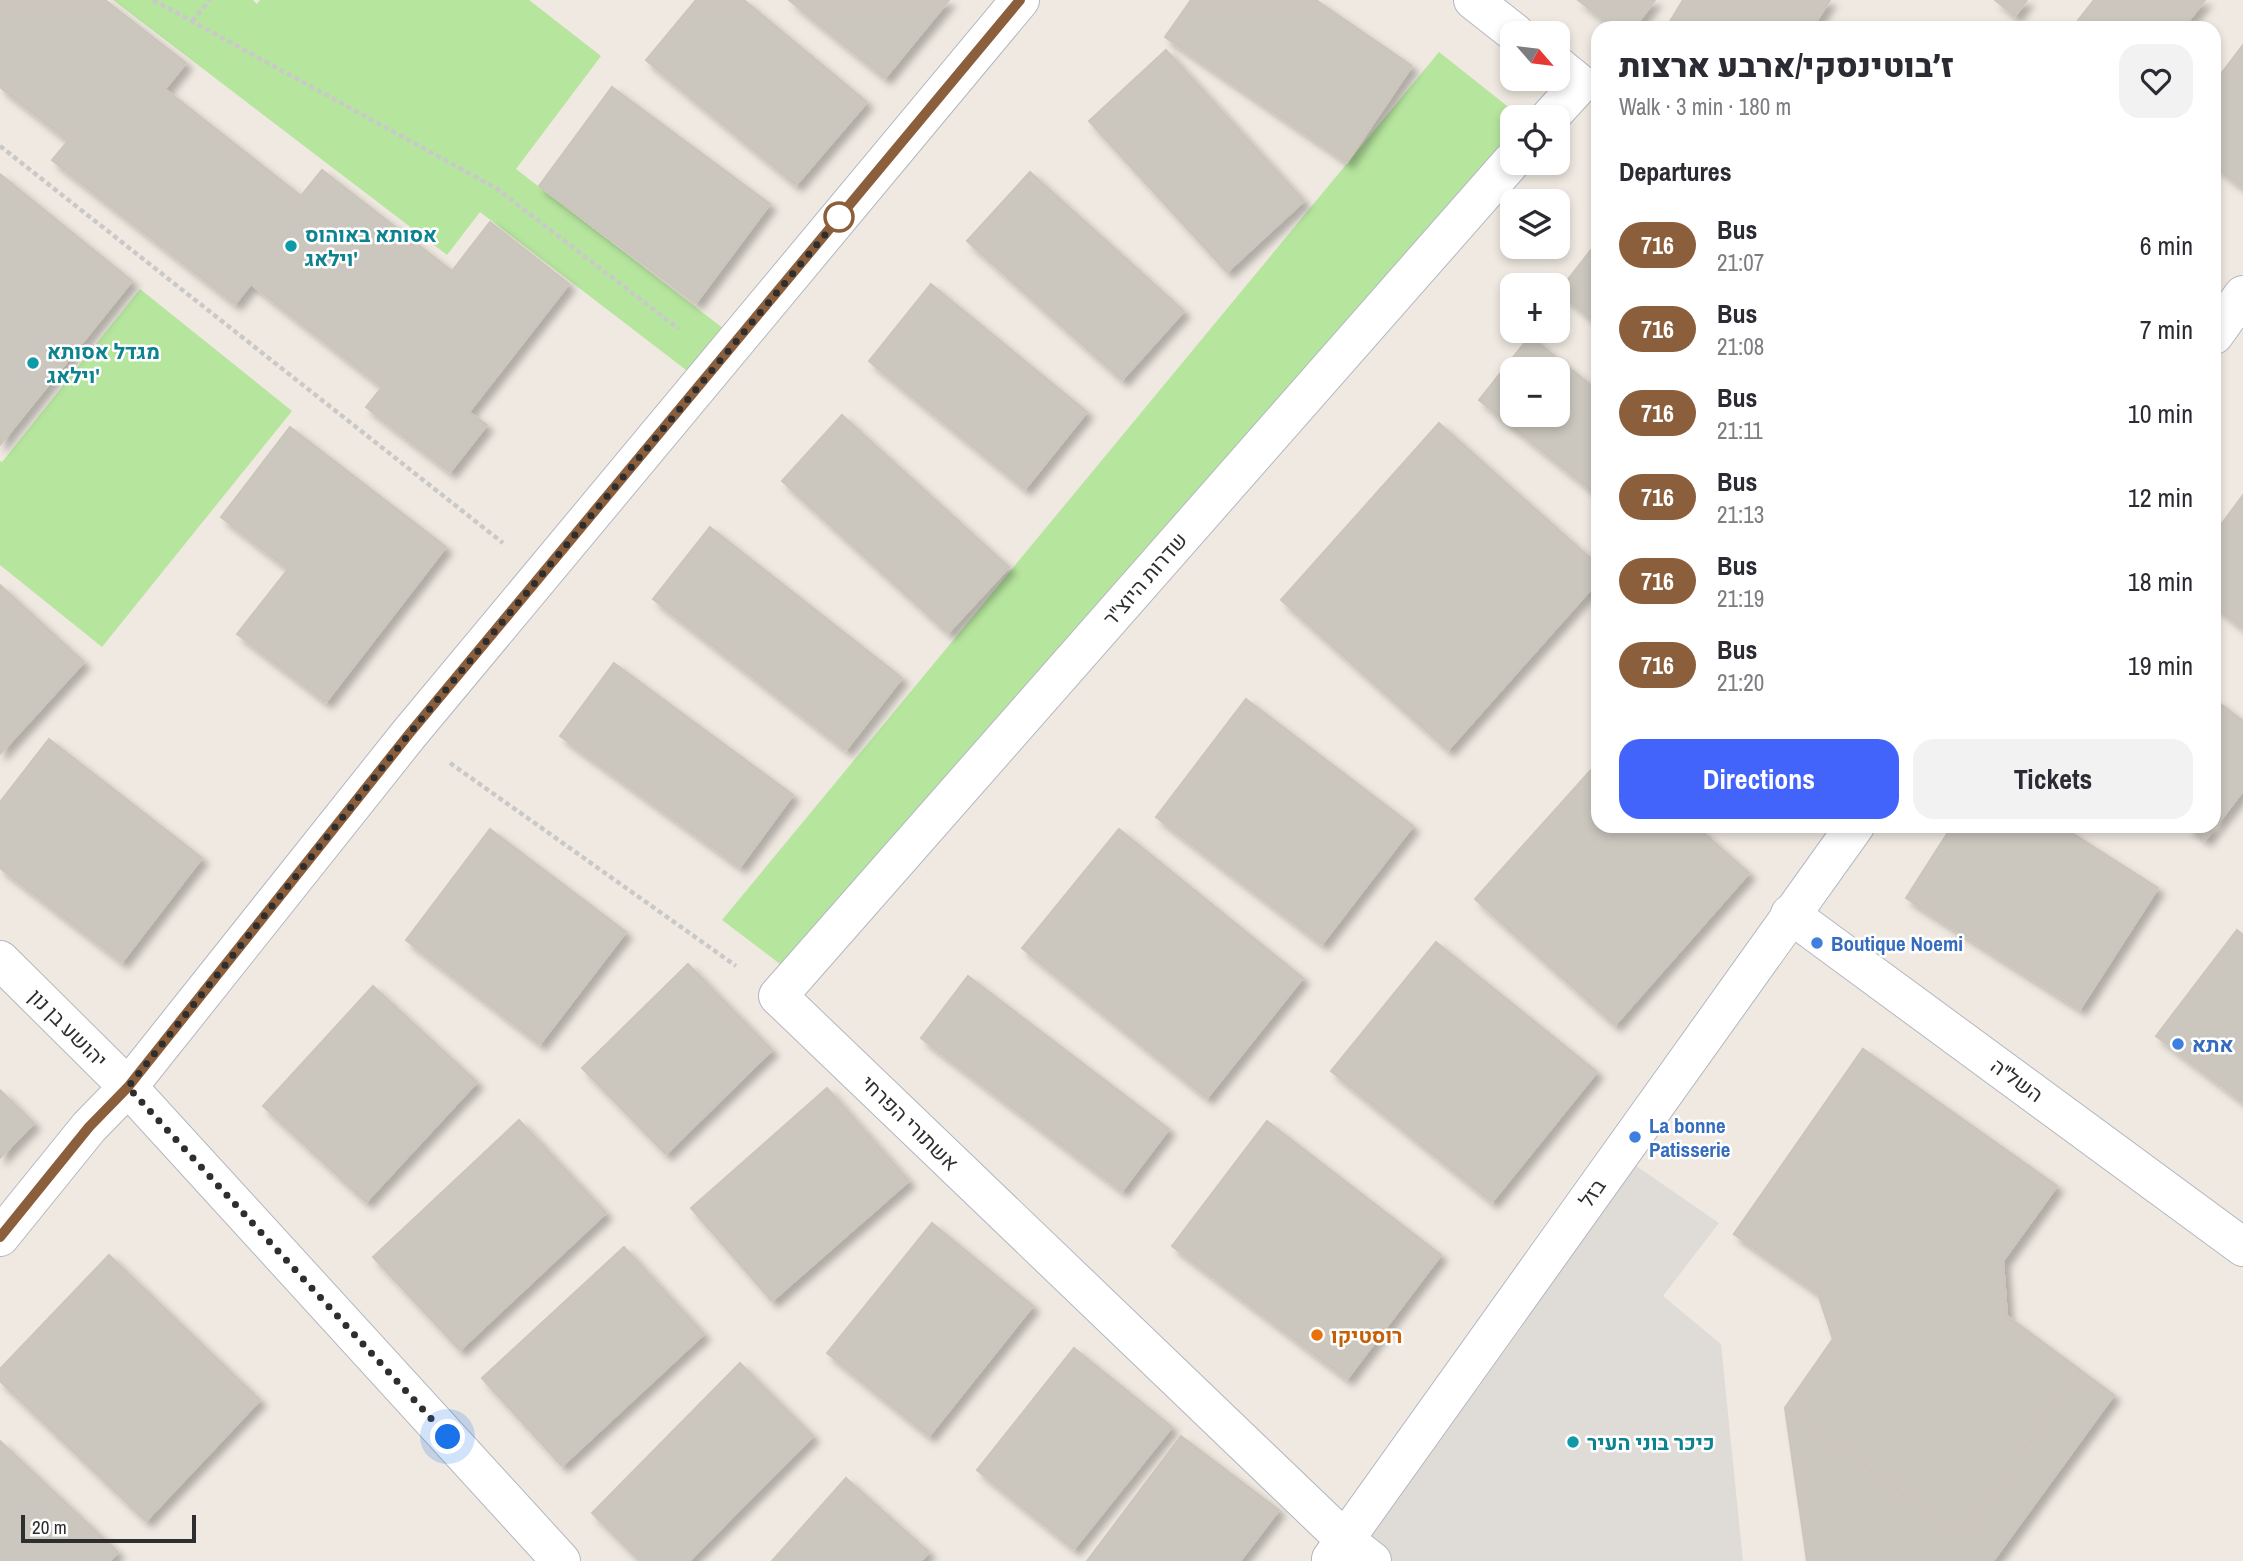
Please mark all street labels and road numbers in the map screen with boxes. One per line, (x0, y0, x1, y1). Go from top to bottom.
street label: שדרות היוצ''ר (1096, 526, 1194, 632)
street label: יהושע בן נון (22, 982, 114, 1074)
street label: השל"ה (1985, 1051, 2049, 1109)
street label: אשתורי הפרחי (855, 1069, 965, 1177)
street label: בזל (1572, 1173, 1612, 1213)

